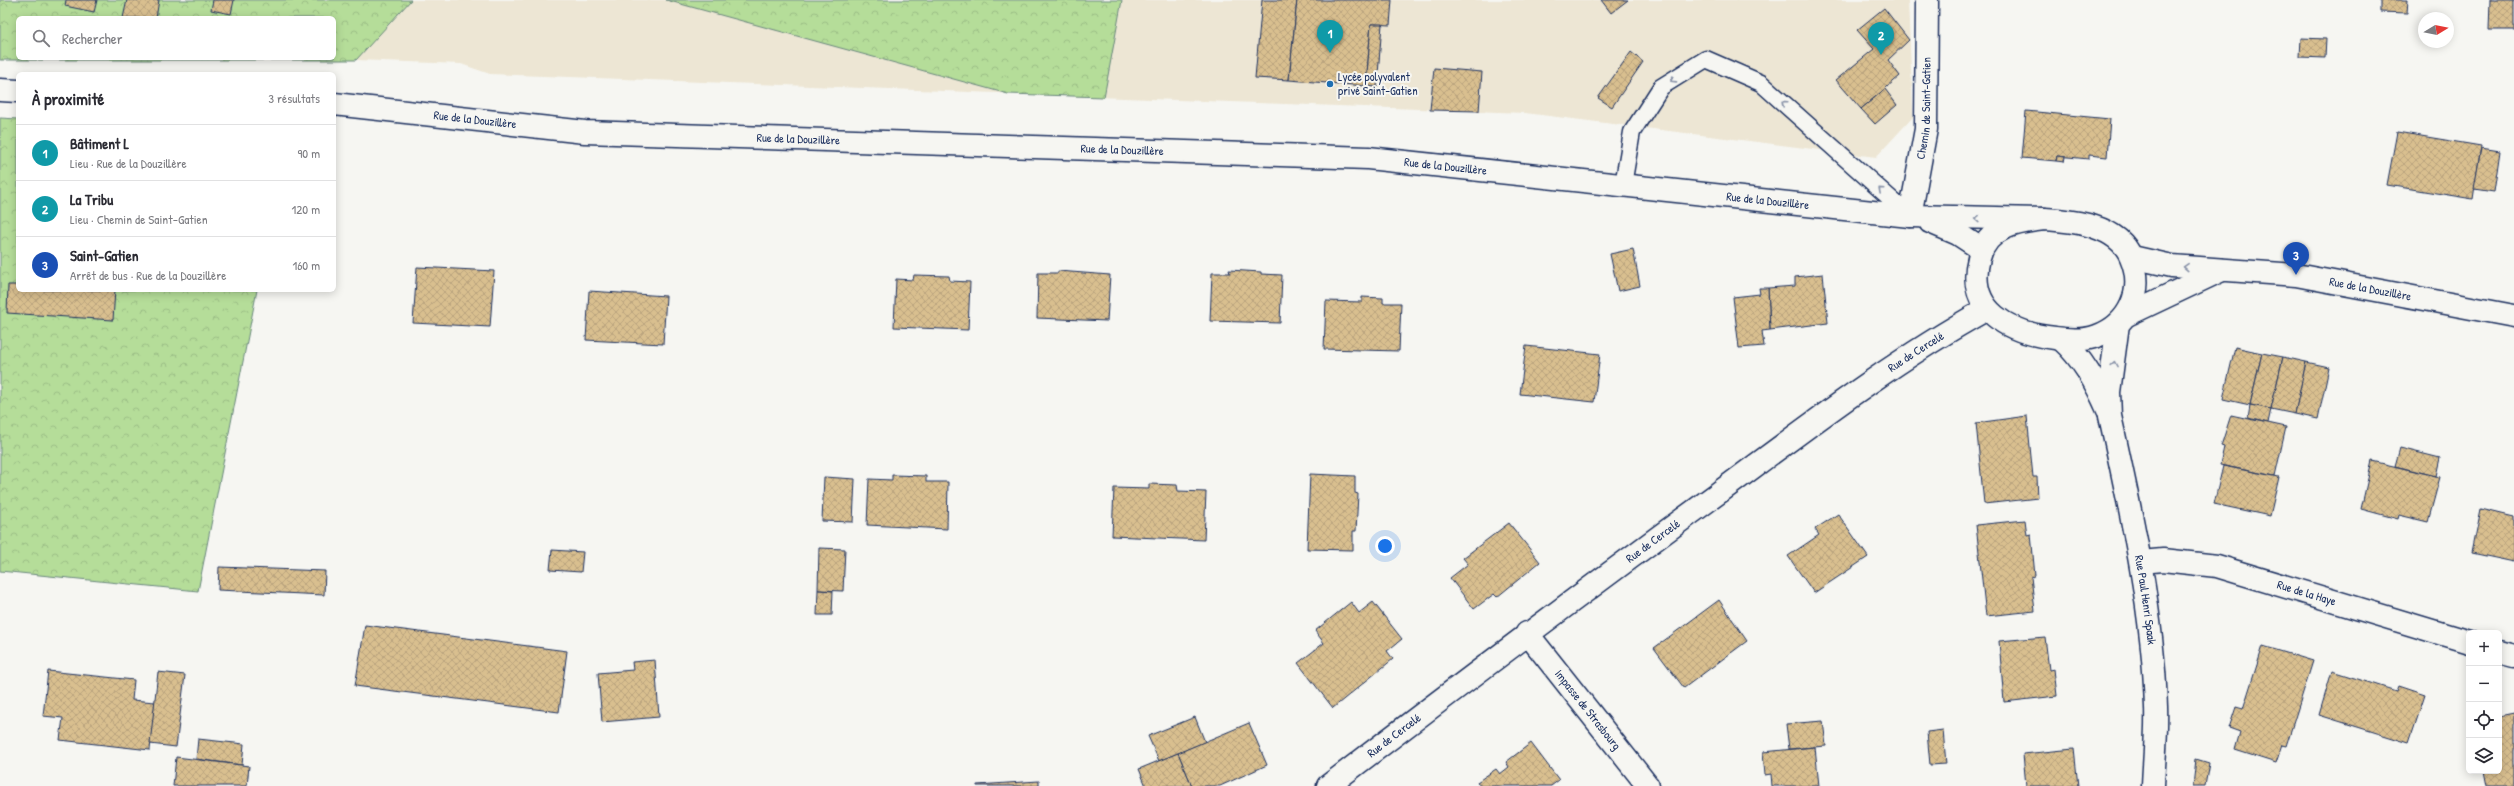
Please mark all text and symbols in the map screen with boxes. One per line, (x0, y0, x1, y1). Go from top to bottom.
north arrow (2418, 12, 2454, 48)
search box (16, 16, 336, 60)
pin: 1 (1317, 20, 1343, 53)
pin: 2 (1868, 22, 1894, 55)
icon: search (30, 27, 52, 49)
text: Rechercher (62, 28, 123, 49)
street label: Chemin de Saint-Gatien (1912, 57, 1935, 161)
place label: Lycée polyvalent privé Saint-Gatien (1338, 68, 1418, 99)
one-way arrow (1670, 75, 1677, 82)
marker: Lycée polyvalent privé Saint-Gatien (1325, 79, 1335, 89)
text: À proximité (32, 87, 104, 110)
text: 3 résultats (268, 89, 320, 107)
one-way arrow (1781, 101, 1789, 108)
street label: Rue de la Douzillère (433, 106, 518, 132)
street label: Rue de la Douzillère (756, 129, 840, 148)
text: Bâtiment L (70, 133, 129, 154)
street label: Rue de la Douzillère (1080, 139, 1164, 159)
text: 1 (43, 144, 47, 162)
text: 90 m (298, 144, 320, 162)
street label: Rue de la Douzillère (1403, 153, 1488, 179)
text: Lieu · Rue de la Douzillère (70, 154, 187, 172)
street label: Rue de la Douzillère (1725, 187, 1810, 213)
one-way arrow (1878, 188, 1885, 195)
text: La Tribu (70, 189, 113, 210)
text: 2 (42, 200, 48, 218)
text: 120 m (292, 200, 320, 218)
text: Lieu · Chemin de Saint-Gatien (70, 210, 208, 228)
one-way arrow (1974, 215, 1980, 223)
pin: 3 (2283, 242, 2309, 275)
text: Saint-Gatien (70, 245, 138, 266)
text: 3 (42, 256, 48, 274)
text: 160 m (292, 256, 320, 274)
one-way arrow (2183, 262, 2189, 271)
text: Arrêt de bus · Rue de la Douzillère (70, 266, 226, 284)
street label: Rue de la Douzillère (2328, 272, 2413, 305)
street label: Rue de Cercelé (1884, 327, 1947, 376)
one-way arrow (2109, 361, 2117, 367)
street label: Rue de Cercelé (1622, 515, 1683, 566)
your location (1375, 536, 1395, 556)
street label: Rue Paul Henri Spaak (2131, 554, 2161, 645)
street label: Rue de la Haye (2275, 576, 2339, 610)
map controls (2466, 630, 2502, 774)
button: + (2466, 630, 2502, 666)
street label: Impasse de Strasbourg (1551, 666, 1625, 753)
button: − (2466, 666, 2502, 702)
button: locate (2466, 702, 2502, 738)
street label: Rue de Cercelé (1363, 709, 1424, 761)
button: layers (2466, 738, 2502, 774)

